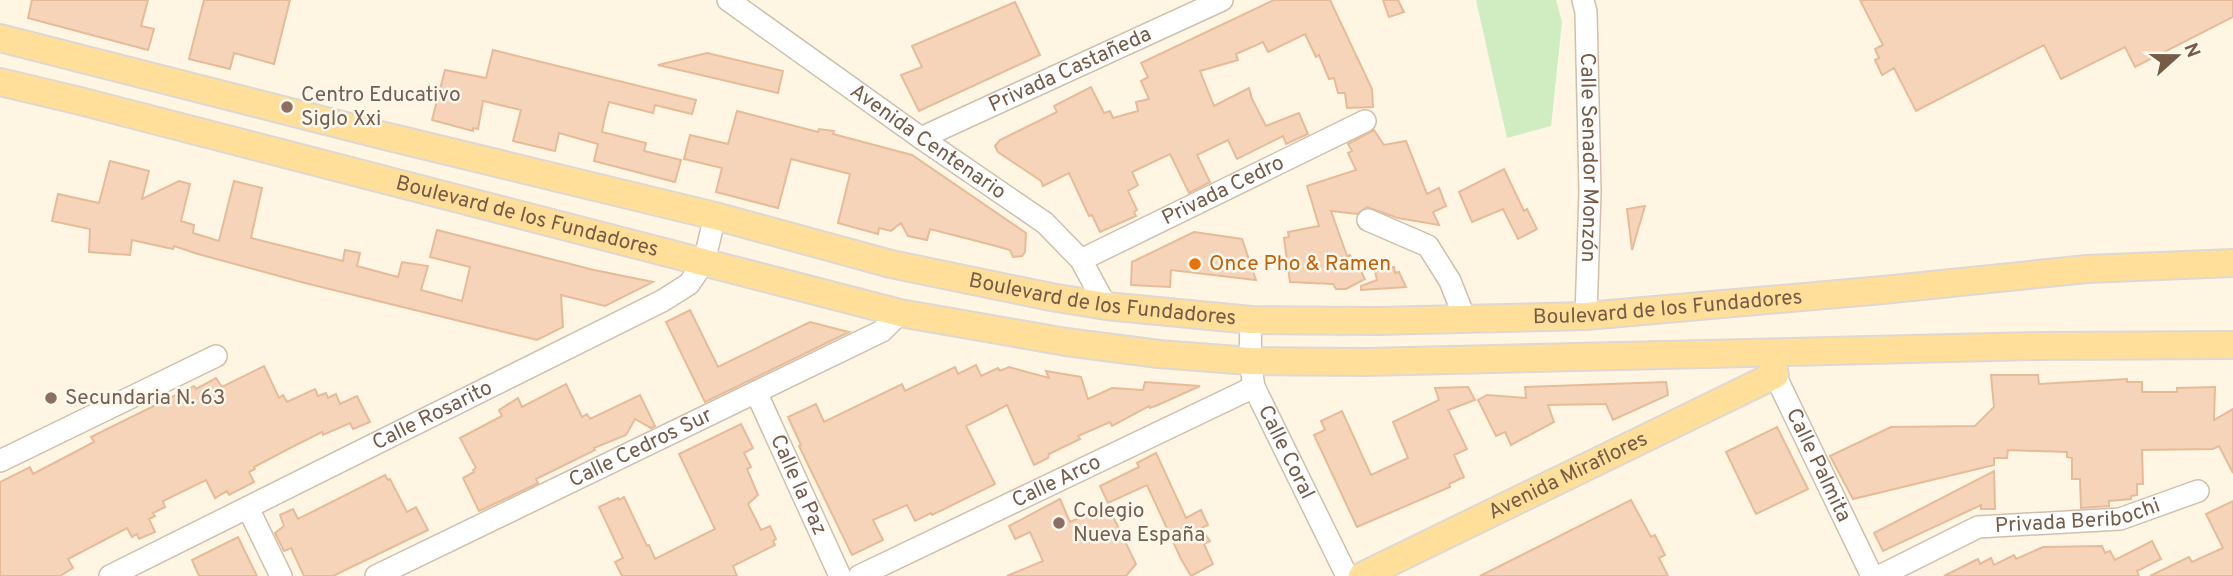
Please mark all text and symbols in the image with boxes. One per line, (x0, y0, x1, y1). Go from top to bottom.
street label: Privada Castañeda (985, 21, 1156, 119)
north arrow (2142, 21, 2212, 91)
text: N (2177, 40, 2205, 61)
street label: Calle Senador Monzón (1573, 52, 1604, 263)
street label: Avenida Centenario (844, 78, 1011, 206)
place label: Centro Educativo Siglo Xxi (301, 82, 461, 133)
marker: Centro Educativo Siglo Xxi (279, 99, 295, 115)
street label: Privada Cedro (1157, 149, 1288, 232)
street label: Boulevard de los Fundadores (393, 170, 661, 263)
place label: Once Pho & Ramen (1209, 251, 1391, 278)
marker: Once Pho & Ramen (1187, 256, 1203, 272)
street label: Boulevard de los Fundadores (966, 267, 1237, 332)
street label: Boulevard de los Fundadores (1532, 284, 1803, 331)
street label: Calle Rosarito (368, 374, 497, 457)
place label: Secundaria N. 63 (65, 385, 225, 412)
marker: Secundaria N. 63 (43, 390, 59, 406)
street label: Calle Coral (1252, 401, 1321, 504)
street label: Calle Cedros Sur (565, 402, 717, 494)
street label: Calle Palmita (1780, 404, 1857, 526)
street label: Avenida Miraflores (1484, 426, 1652, 526)
street label: Calle la Paz (764, 430, 833, 539)
street label: Calle Arco (1008, 449, 1105, 514)
street label: Privada Beribochi (1994, 492, 2164, 540)
place label: Colegio Nueva España (1073, 498, 1205, 549)
marker: Colegio Nueva España (1051, 515, 1067, 531)

